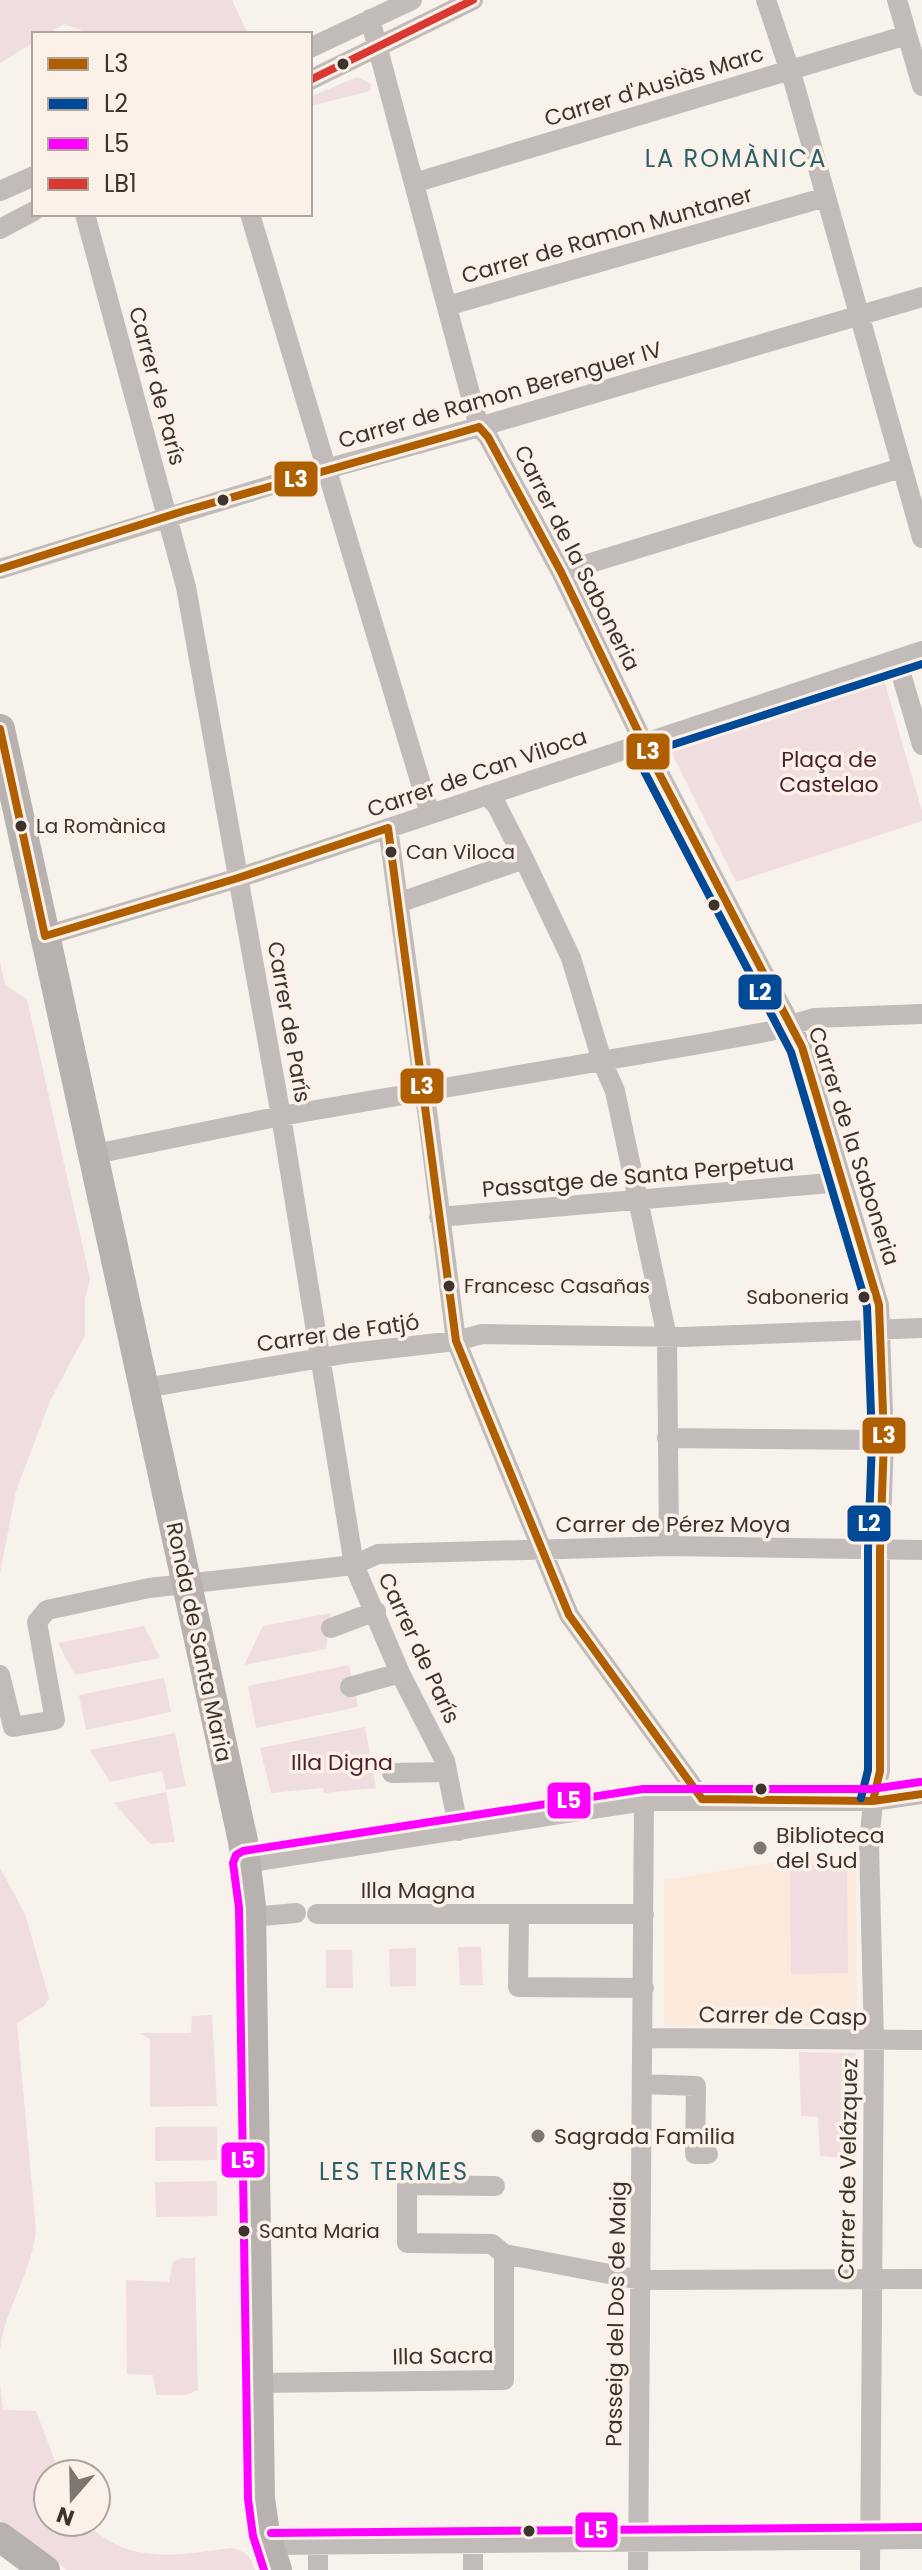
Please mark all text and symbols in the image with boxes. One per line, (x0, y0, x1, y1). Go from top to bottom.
legend (32, 32, 312, 216)
street label: Carrer d'Ausiàs Marc (541, 38, 767, 134)
text: L3 (104, 47, 129, 80)
unlabelled marker (335, 56, 351, 72)
text: L2 (104, 87, 128, 120)
text: L5 (104, 127, 129, 160)
district label: LA ROMÀNICA (645, 142, 827, 175)
text: LB1 (104, 167, 137, 200)
street label: Carrer de Ramon Muntaner (458, 179, 756, 291)
street label: Carrer de París (121, 303, 193, 469)
street label: Carrer de Ramon Berenguer IV (335, 334, 666, 456)
street label: Carrer de la Saboneria (507, 440, 647, 676)
line badge: L3 (273, 460, 319, 498)
text: L3 (284, 464, 308, 495)
unlabelled marker (215, 492, 231, 508)
street label: Carrer de Can Viloca (363, 721, 591, 825)
line badge: L3 (625, 732, 671, 771)
text: L3 (636, 736, 660, 767)
park label: Plaça de Castelao (779, 744, 879, 800)
place label: La Romànica (36, 812, 166, 840)
marker: La Romànica (13, 818, 29, 834)
place label: Can Viloca (406, 838, 515, 866)
marker: Can Viloca (383, 844, 399, 860)
unlabelled marker (706, 897, 722, 913)
street label: Carrer de París (260, 939, 318, 1105)
line badge: L2 (737, 973, 783, 1011)
text: L2 (748, 977, 772, 1008)
street label: Carrer de la Saboneria (801, 1023, 907, 1269)
line badge: L3 (399, 1067, 445, 1105)
text: L3 (410, 1071, 434, 1102)
street label: Passatge de Santa Perpetua (481, 1147, 795, 1205)
place label: Francesc Casañas (464, 1272, 650, 1300)
marker: Francesc Casañas (441, 1278, 457, 1294)
place label: Saboneria (746, 1283, 849, 1311)
marker: Saboneria (856, 1289, 872, 1305)
street label: Carrer de Fatjó (255, 1306, 421, 1360)
line badge: L3 (861, 1416, 907, 1455)
text: L3 (872, 1420, 896, 1451)
line badge: L2 (846, 1504, 892, 1543)
text: L2 (857, 1508, 881, 1539)
street label: Carrer de Pérez Moya (556, 1509, 790, 1540)
street label: Ronda de Santa Maria (158, 1519, 240, 1765)
street label: Carrer de París (370, 1568, 468, 1728)
park label: Illa Digna (291, 1747, 393, 1778)
line badge: L5 (546, 1781, 592, 1820)
unlabelled marker (753, 1781, 769, 1797)
text: L5 (557, 1785, 581, 1816)
place label: Biblioteca del Sud (776, 1820, 885, 1876)
marker: Biblioteca del Sud (751, 1839, 769, 1857)
street label: Illa Magna (361, 1875, 475, 1906)
street label: Carrer de Casp (698, 1999, 868, 2033)
street label: Carrer de Velázquez (831, 2058, 865, 2280)
place label: Sagrada Familia (554, 2121, 735, 2152)
marker: Sagrada Familia (529, 2127, 547, 2145)
line badge: L5 (220, 2141, 266, 2179)
text: L5 (231, 2145, 255, 2176)
district label: LES TERMES (319, 2155, 469, 2188)
street label: Passeig del Dos de Maig (598, 2181, 634, 2447)
place label: Santa Maria (259, 2217, 380, 2245)
marker: Santa Maria (236, 2223, 252, 2239)
street label: Illa Sacra (392, 2340, 494, 2372)
north arrow (32, 2458, 112, 2538)
text: N (52, 2499, 78, 2534)
line badge: L5 (574, 2511, 619, 2549)
text: L5 (584, 2515, 608, 2546)
unlabelled marker (521, 2523, 537, 2539)

